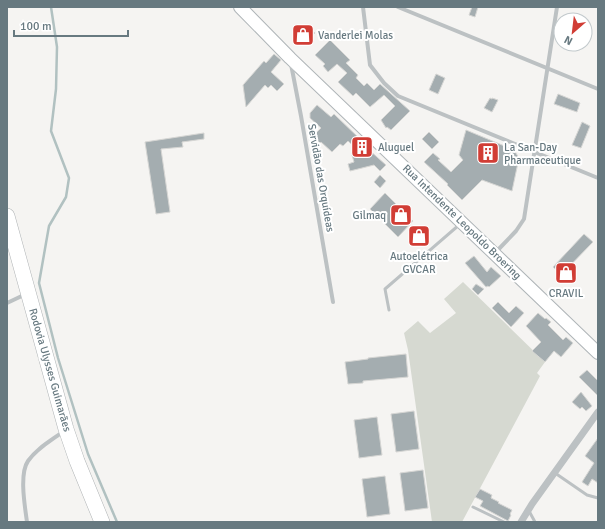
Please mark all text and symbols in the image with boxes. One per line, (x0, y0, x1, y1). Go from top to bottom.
scale bar (14, 12, 128, 38)
north arrow (553, 12, 593, 52)
text: 100 m (20, 19, 52, 34)
shop icon: Vanderlei Molas (290, 22, 316, 48)
place label: Vanderlei Molas (318, 29, 393, 42)
text: N (562, 33, 575, 48)
street label: Servidão das Orquídeas (305, 123, 337, 233)
building icon: Aluguel (349, 134, 375, 160)
building icon: La San-Day Pharmaceutique (475, 140, 501, 166)
place label: Aluguel (378, 141, 414, 154)
place label: La San-Day Pharmaceutique (504, 141, 581, 167)
street label: Rua Intendente Leopoldo Broering (400, 162, 524, 282)
shop icon: Gilmaq (388, 202, 414, 228)
place label: Gilmaq (353, 209, 386, 222)
shop icon: Autoelétrica GVCAR (406, 223, 432, 249)
place label: Autoelétrica GVCAR (390, 250, 448, 276)
shop icon: CRAVIL (553, 260, 579, 286)
place label: CRAVIL (549, 287, 584, 300)
street label: Rodovia Ulysses Guimarães (26, 307, 74, 433)

